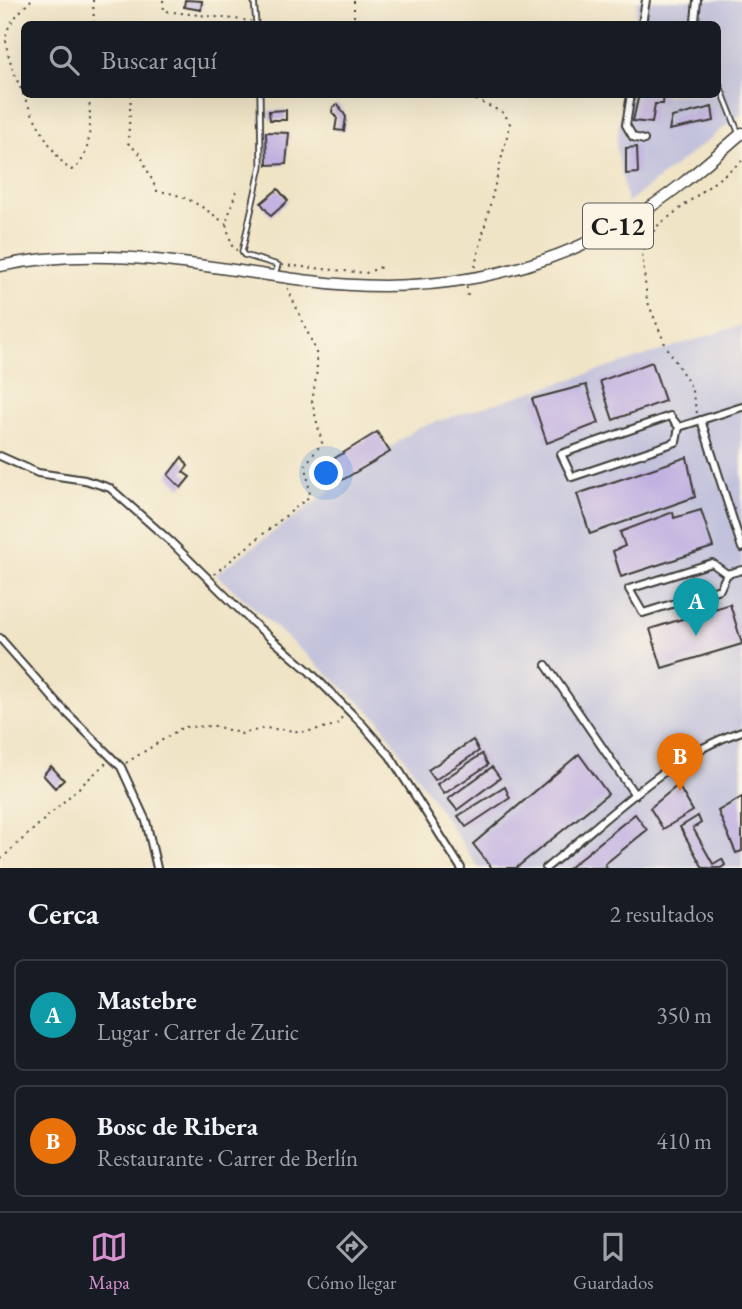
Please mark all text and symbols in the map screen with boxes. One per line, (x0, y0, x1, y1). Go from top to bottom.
search box (21, 21, 721, 98)
icon: search (45, 41, 83, 79)
text: Buscar aquí (101, 43, 217, 77)
road number: C-12 (583, 204, 653, 248)
your location (309, 456, 343, 490)
pin: A (673, 578, 719, 636)
pin: B (657, 733, 703, 791)
text: Cerca (28, 894, 99, 933)
text: 2 resultados (610, 899, 714, 929)
text: Mastebre (97, 983, 197, 1017)
text: A (45, 1000, 61, 1030)
text: 350 m (656, 1000, 712, 1030)
text: Lugar · Carrer de Zuric (97, 1017, 299, 1047)
text: Bosc de Ribera (97, 1109, 258, 1143)
text: B (46, 1126, 60, 1156)
text: 410 m (656, 1126, 712, 1156)
text: Restaurante · Carrer de Berlín (97, 1143, 358, 1173)
tab: Mapa (88, 1228, 130, 1295)
tab: Cómo llegar (307, 1228, 396, 1295)
tab: Guardados (573, 1228, 654, 1295)

